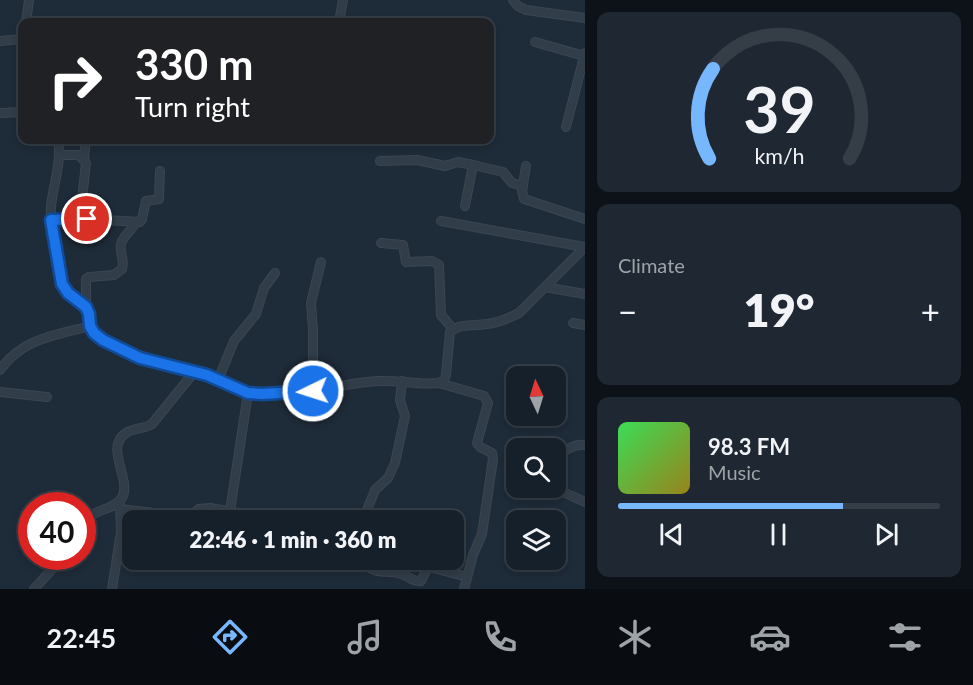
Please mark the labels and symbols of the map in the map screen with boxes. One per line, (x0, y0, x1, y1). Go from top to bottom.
pin (61, 193, 112, 244)
position arrow (281, 359, 345, 423)
north arrow (506, 366, 566, 426)
speed limit sign: 40 (18, 492, 96, 570)

